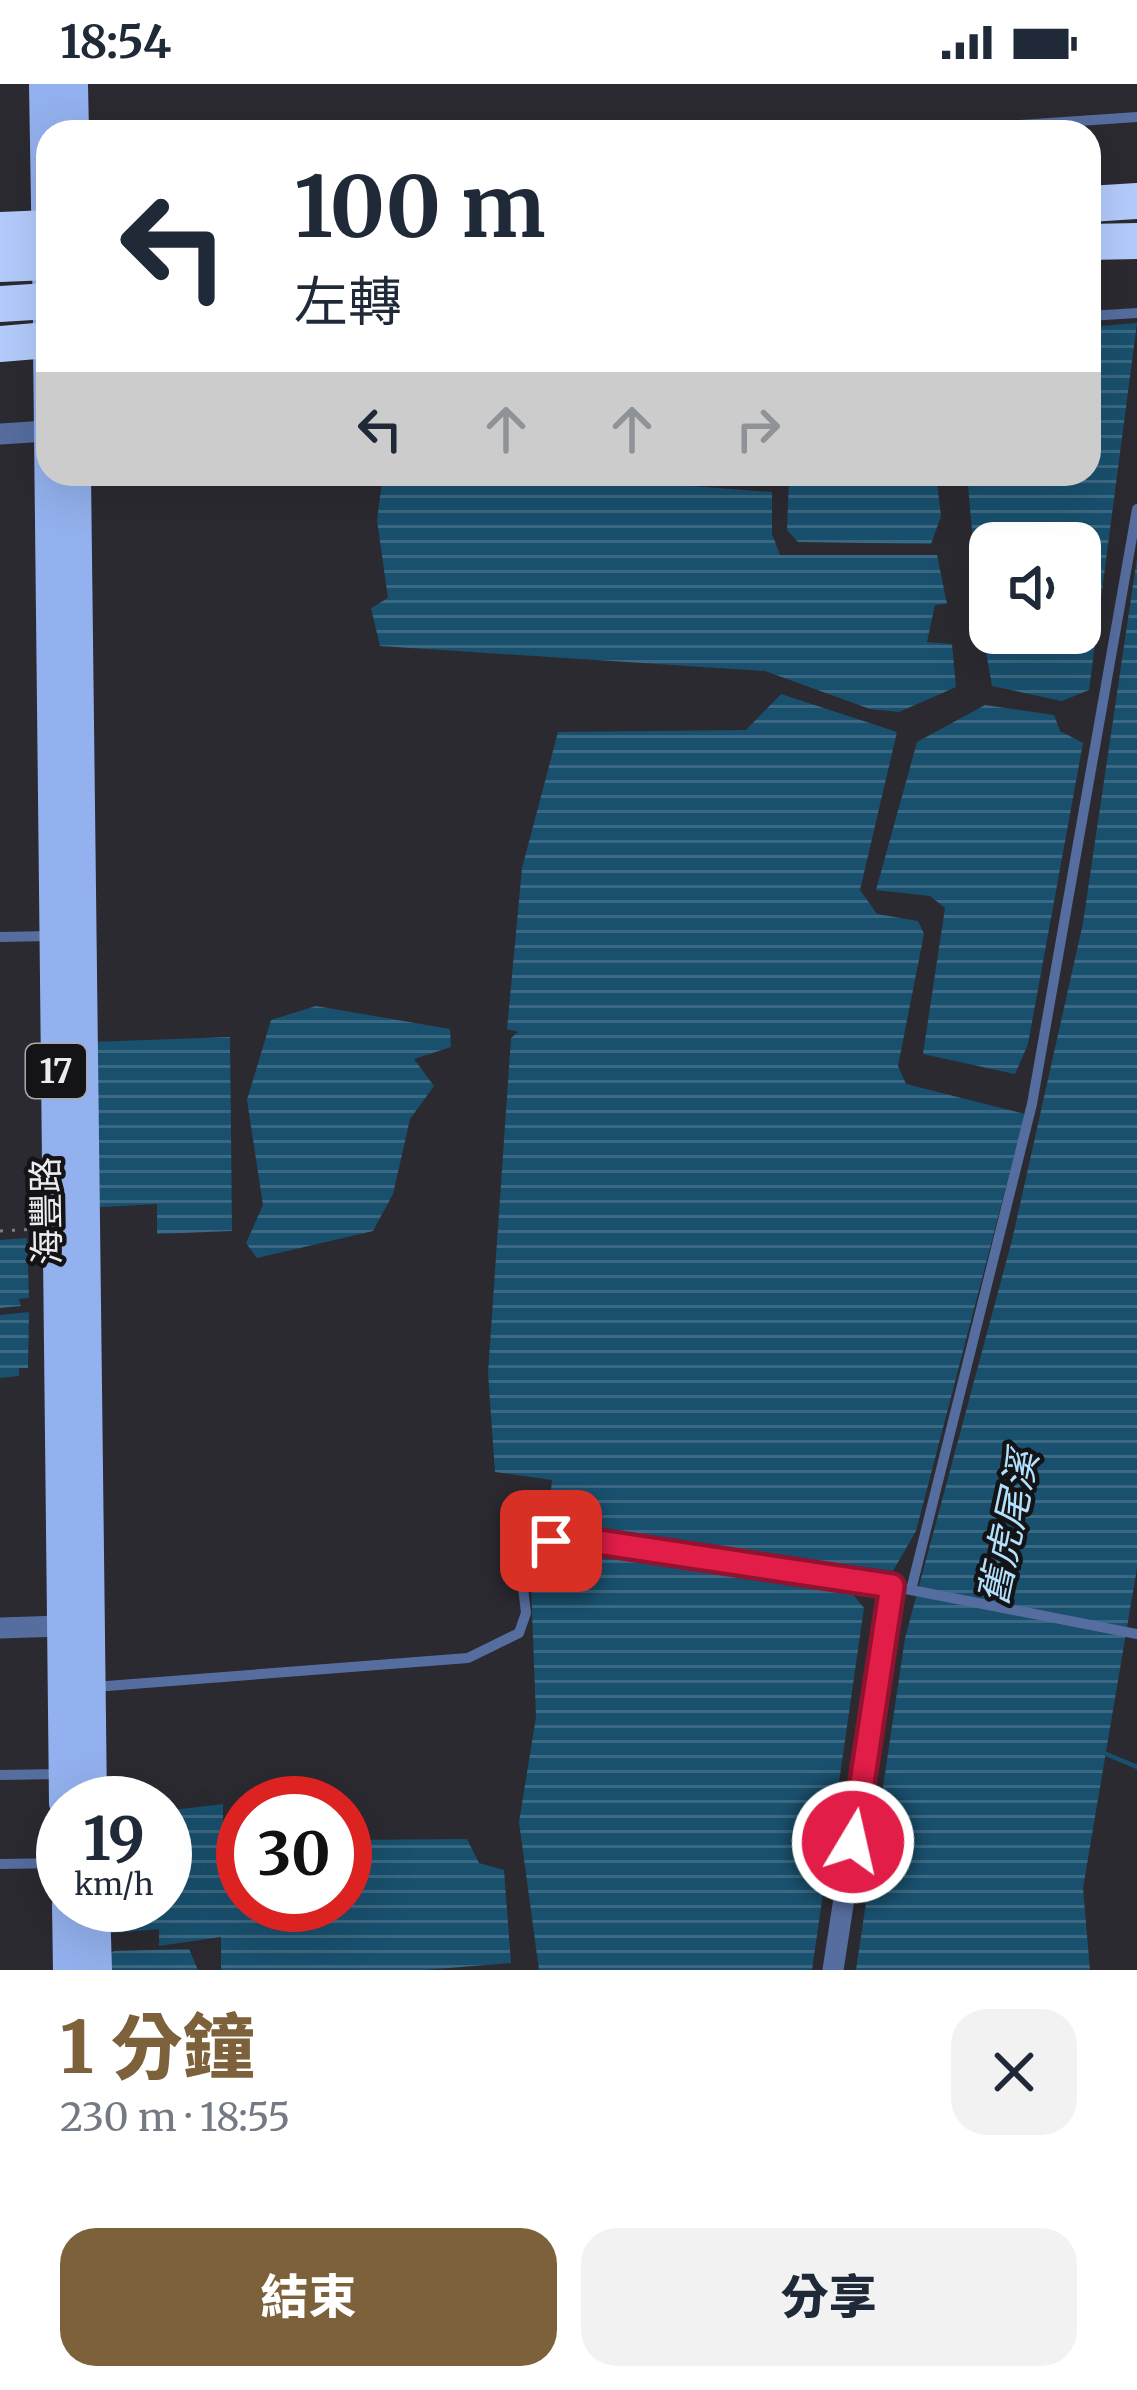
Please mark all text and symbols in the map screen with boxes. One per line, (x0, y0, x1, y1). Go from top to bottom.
text: 18:54 (60, 14, 171, 70)
text: 100 m (294, 154, 546, 260)
icon: left (96, 168, 252, 324)
text: 左轉 (294, 268, 402, 336)
icon: left (347, 396, 413, 462)
icon: ahead (473, 396, 539, 462)
icon: ahead (599, 396, 665, 462)
icon: right (725, 396, 791, 462)
map controls (969, 522, 1101, 654)
button: sound (969, 522, 1101, 654)
road number: 17 (26, 1044, 86, 1098)
street label: 海豐路 (23, 1157, 70, 1265)
water label: 舊虎尾溪 (968, 1442, 1050, 1610)
pin (500, 1490, 602, 1592)
icon: arrive (518, 1508, 584, 1574)
speed limit sign: 30 (216, 1776, 372, 1932)
position arrow (790, 1779, 916, 1905)
text: 19 (83, 1801, 145, 1876)
text: km/h (74, 1865, 154, 1903)
text: 1 分鐘 (60, 2002, 255, 2093)
button: close (951, 2009, 1077, 2135)
text: 230 m · 18:55 (60, 2093, 290, 2142)
button: 結束 (60, 2228, 557, 2366)
button: 分享 (581, 2228, 1077, 2366)

